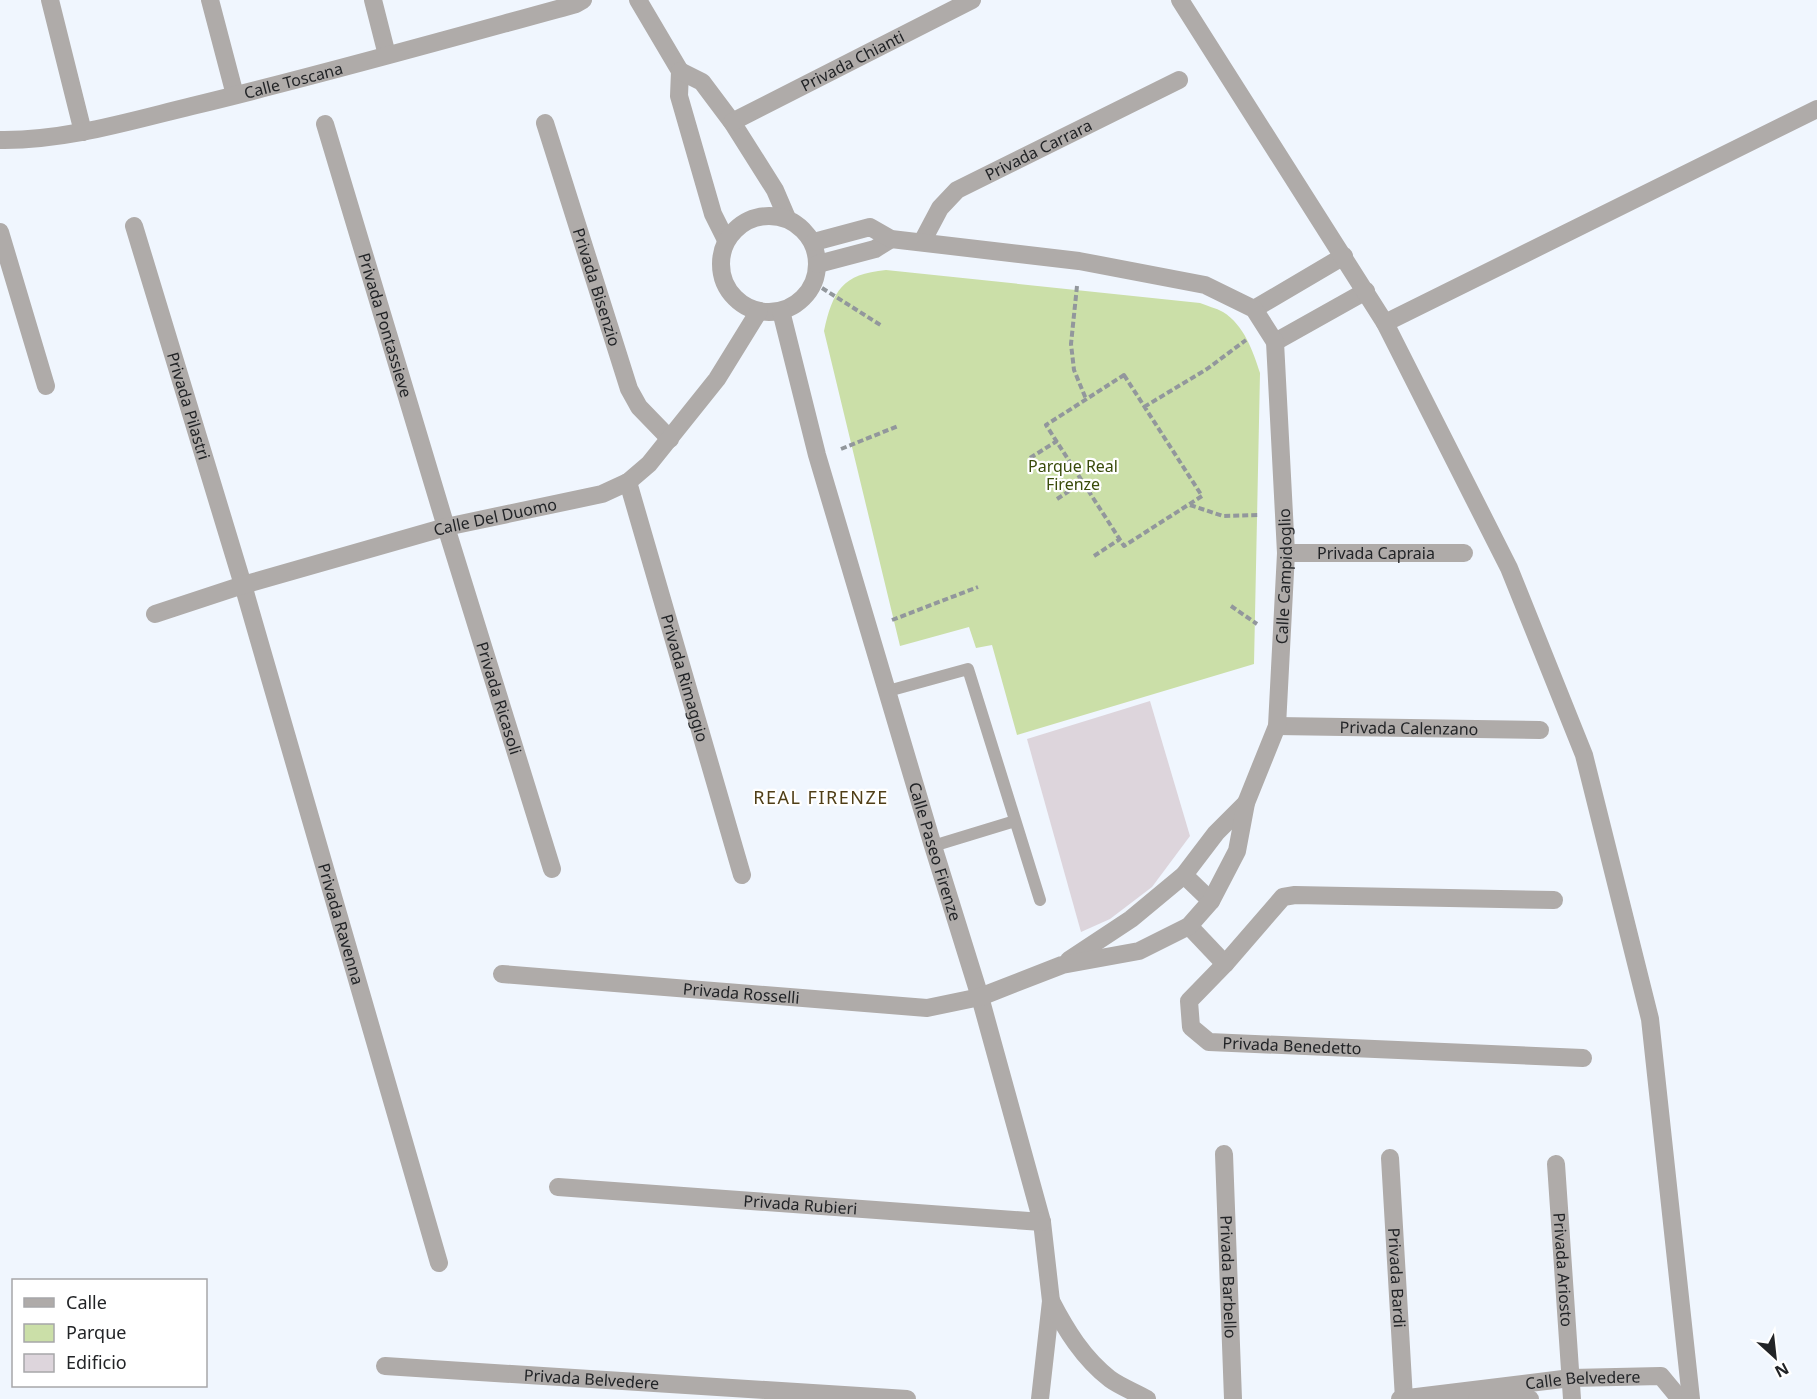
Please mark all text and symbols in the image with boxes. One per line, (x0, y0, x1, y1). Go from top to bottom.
street label: Privada Chianti (797, 25, 908, 96)
street label: Calle Toscana (242, 57, 345, 104)
street label: Privada Carrara (981, 114, 1096, 185)
street label: Privada Bisenzio (568, 225, 626, 349)
street label: Privada Pontassieve (353, 250, 417, 400)
street label: Privada Pilastri (162, 349, 215, 463)
park label: Parque Real Firenze (1028, 455, 1118, 495)
street label: Calle Del Duomo (431, 493, 559, 541)
street label: Calle Campidoglio (1270, 508, 1297, 645)
street label: Privada Capraia (1317, 542, 1435, 564)
street label: Privada Rimaggio (656, 611, 714, 744)
street label: Privada Ricasoli (471, 639, 527, 757)
street label: Privada Calenzano (1339, 716, 1479, 740)
street label: Calle Paseo Firenze (904, 779, 967, 924)
district label: REAL FIRENZE (753, 785, 889, 809)
street label: Privada Ravenna (313, 861, 369, 987)
street label: Privada Rosselli (682, 978, 800, 1009)
street label: Privada Benedetto (1222, 1032, 1362, 1060)
street label: Privada Rubieri (743, 1189, 858, 1220)
street label: Privada Ariosto (1548, 1212, 1578, 1328)
street label: Privada Barbello (1215, 1215, 1242, 1339)
street label: Privada Bardi (1383, 1227, 1411, 1328)
legend (12, 1279, 207, 1387)
text: Calle (66, 1290, 107, 1314)
text: Parque (66, 1320, 126, 1344)
north arrow (1745, 1327, 1805, 1387)
text: Edificio (66, 1350, 127, 1374)
text: N (1771, 1358, 1793, 1383)
street label: Privada Belvedere (523, 1364, 660, 1394)
street label: Calle Belvedere (1524, 1365, 1641, 1395)

